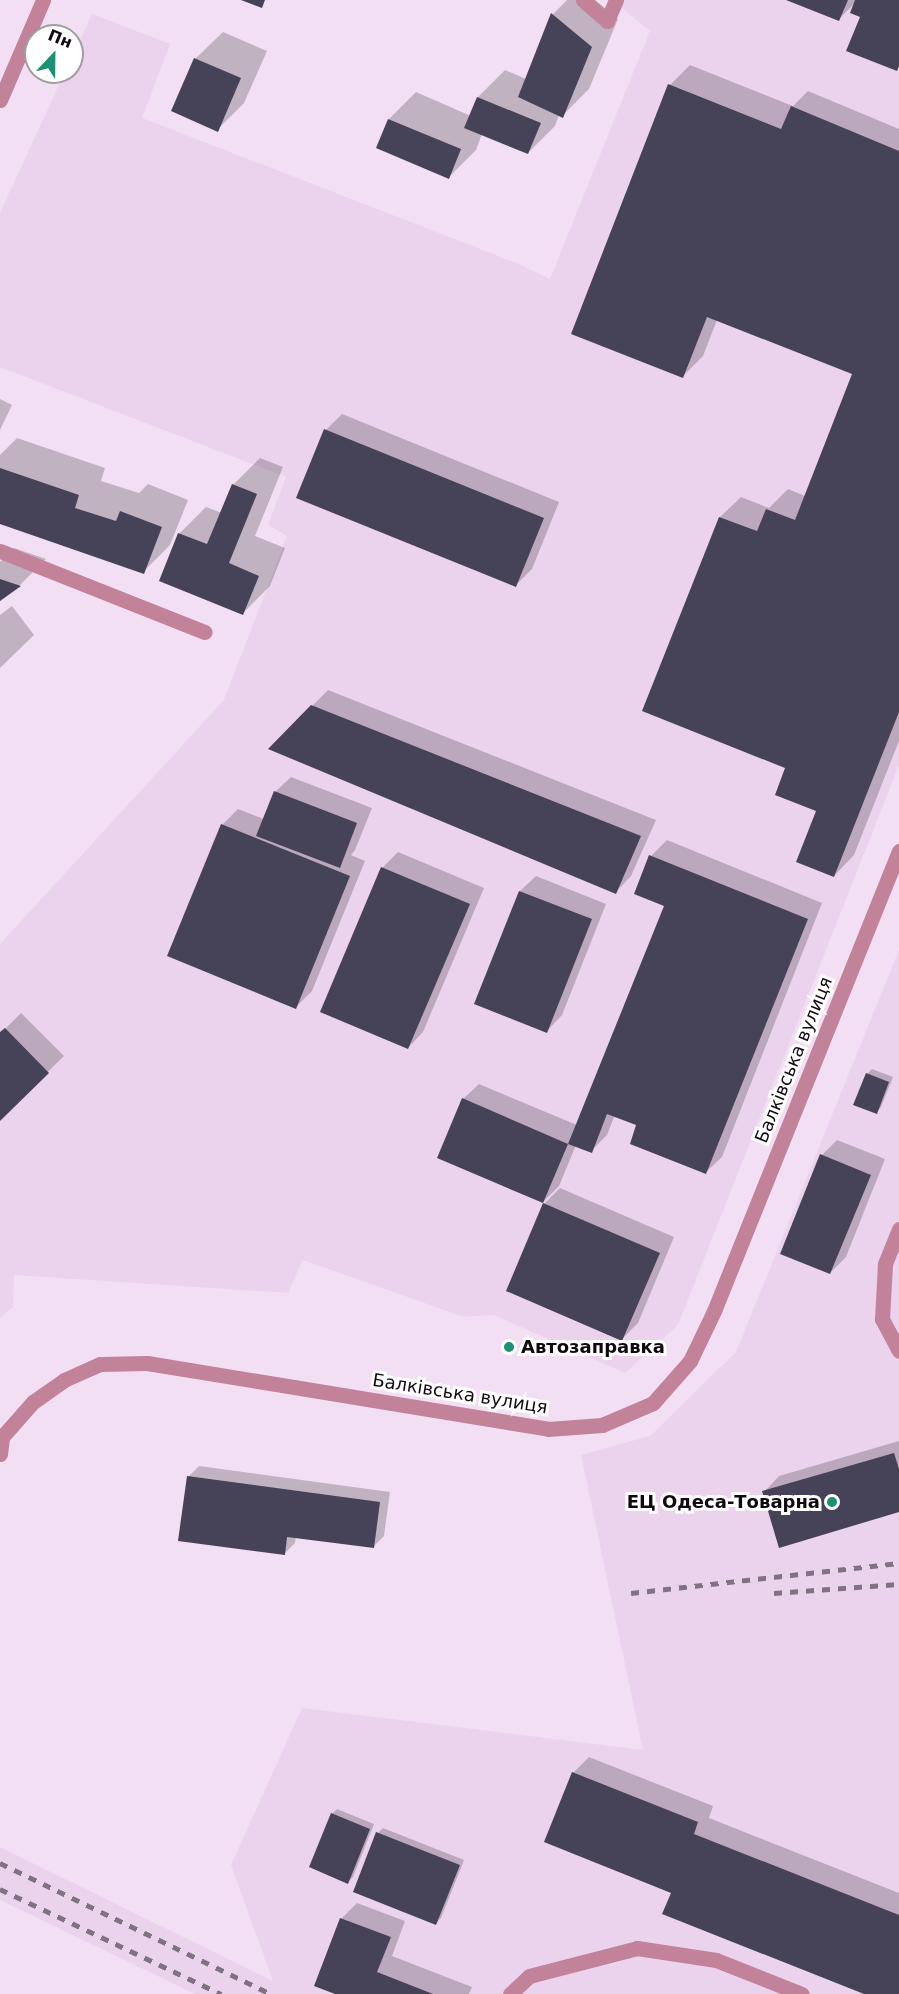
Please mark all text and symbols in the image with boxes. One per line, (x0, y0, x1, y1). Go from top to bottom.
north arrow (24, 24, 84, 84)
text: Пн (45, 25, 75, 52)
street label: Балківська вулиця (751, 974, 837, 1146)
place label: Автозаправка (521, 1336, 665, 1358)
marker: Автозаправка (502, 1340, 516, 1354)
street label: Балківська вулиця (371, 1369, 549, 1419)
place label: ЕЦ Одеса-Товарна (627, 1491, 820, 1513)
marker: ЕЦ Одеса-Товарна (825, 1495, 839, 1509)

